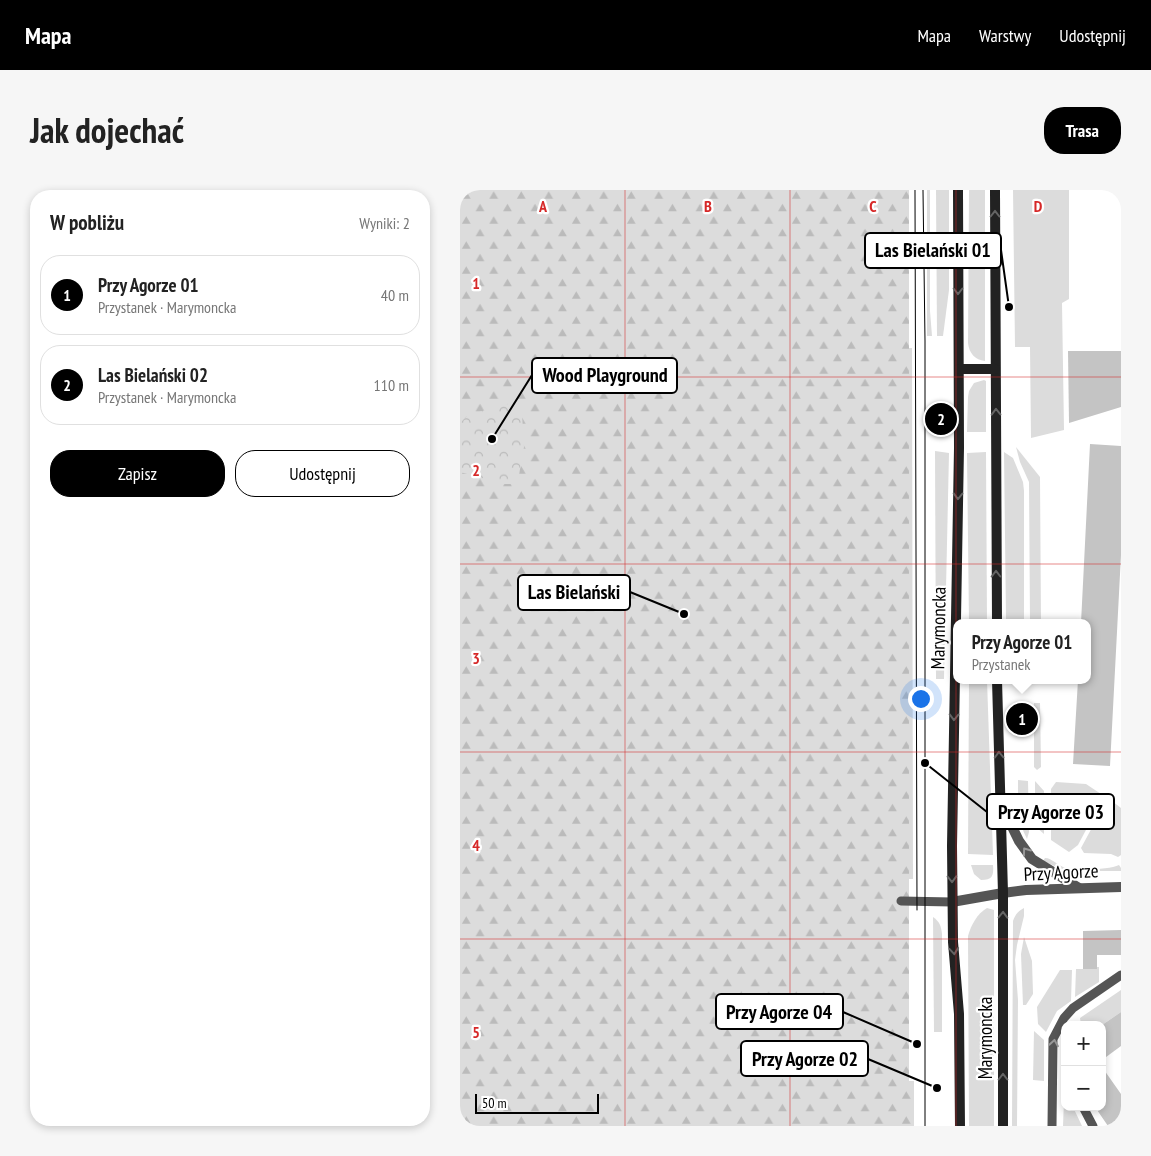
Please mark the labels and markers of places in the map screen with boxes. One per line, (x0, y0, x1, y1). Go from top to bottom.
callout: Las Bielański 01 (865, 233, 1001, 268)
callout: Wood Playground (532, 358, 677, 393)
pin: 2 (925, 400, 957, 438)
callout: Las Bielański (518, 575, 630, 610)
pin: 1 (1006, 700, 1038, 738)
callout: Przy Agorze 03 (987, 794, 1114, 829)
callout: Przy Agorze 04 (716, 994, 843, 1029)
callout: Przy Agorze 02 (741, 1041, 868, 1076)

